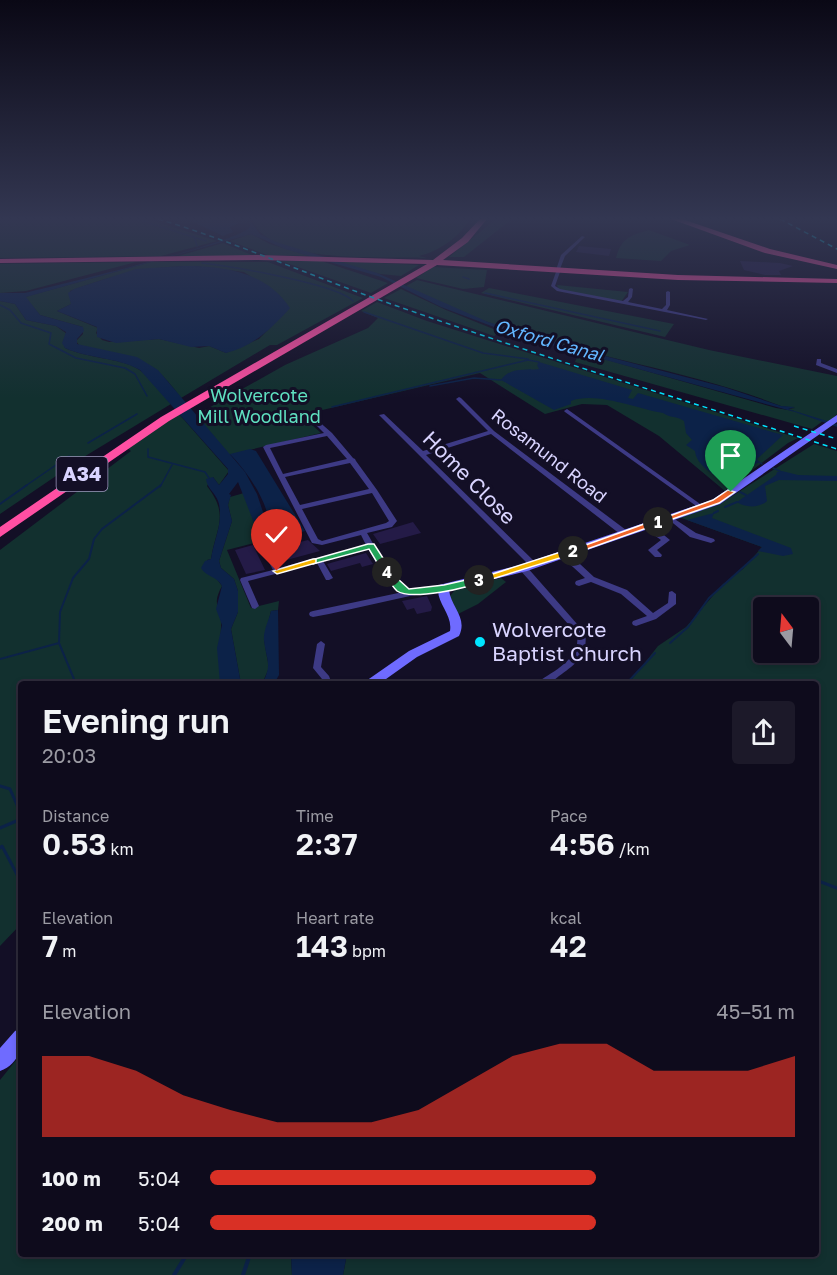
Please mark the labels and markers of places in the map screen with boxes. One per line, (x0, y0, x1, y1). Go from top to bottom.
pin (705, 430, 756, 492)
pin: 1 (643, 507, 673, 537)
pin (251, 509, 302, 571)
pin: 2 (558, 536, 588, 566)
pin: 4 (372, 557, 402, 587)
pin: 3 (464, 565, 494, 595)
place label: Wolvercote Baptist Church (492, 616, 642, 666)
marker: Wolvercote Baptist Church (473, 635, 487, 649)

